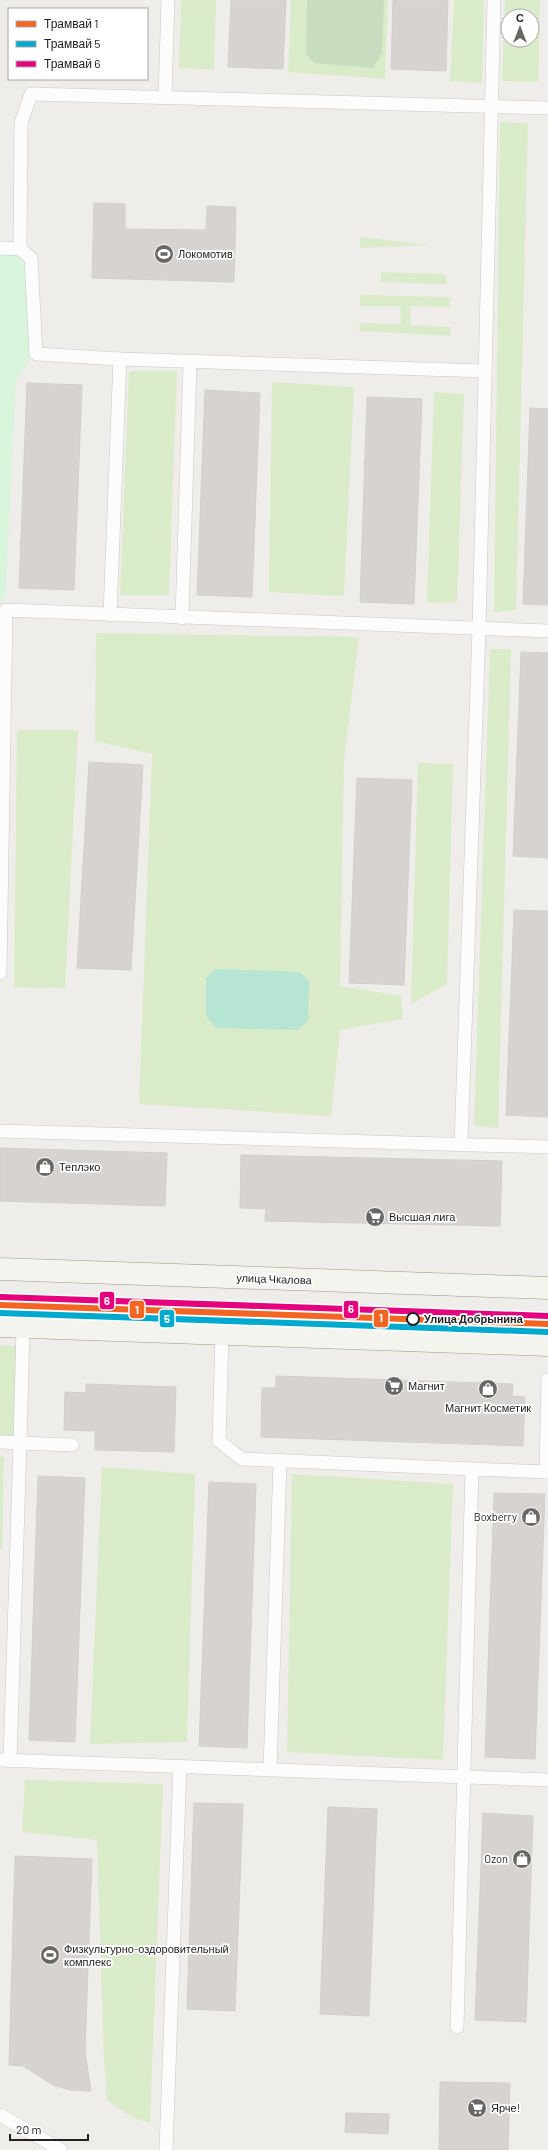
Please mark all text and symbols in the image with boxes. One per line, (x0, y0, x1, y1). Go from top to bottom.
legend (8, 8, 148, 80)
north arrow (500, 8, 540, 48)
text: С (516, 11, 524, 24)
text: Трамвай 1 (44, 16, 98, 31)
text: Трамвай 5 (44, 36, 100, 51)
text: Трамвай 6 (44, 56, 100, 71)
sports icon: Локомотив (153, 243, 175, 265)
place label: Локомотив (178, 247, 233, 260)
shop icon: Теплэко (34, 1156, 56, 1178)
place label: Теплэко (59, 1160, 100, 1173)
supermarket icon: Высшая лига (364, 1206, 386, 1228)
place label: Высшая лига (389, 1210, 456, 1223)
street label: улица Чкалова (236, 1271, 313, 1286)
line badge: 6 (99, 1291, 115, 1310)
text: 6 (104, 1294, 110, 1307)
line badge: 1 (129, 1300, 145, 1319)
line badge: 6 (343, 1300, 359, 1319)
text: 6 (348, 1302, 354, 1315)
text: 1 (135, 1303, 139, 1316)
line badge: 5 (159, 1309, 175, 1328)
line badge: 1 (373, 1309, 389, 1328)
text: 1 (379, 1311, 383, 1324)
text: 5 (164, 1312, 170, 1325)
marker: Улица Добрынина (406, 1312, 420, 1326)
place label: Улица Добрынина (424, 1312, 524, 1325)
supermarket icon: Магнит (383, 1375, 405, 1397)
shop icon: Магнит Косметик (477, 1378, 499, 1400)
place label: Магнит (408, 1379, 445, 1392)
place label: Магнит Косметик (445, 1401, 531, 1414)
shop icon: Boxberry (520, 1506, 542, 1528)
place label: Boxberry (474, 1510, 517, 1523)
shop icon: Ozon (511, 1848, 533, 1870)
place label: Ozon (484, 1852, 508, 1865)
place label: Физкультурно-оздоровительный комплекс (64, 1942, 229, 1968)
sports icon: Физкультурно-оздоровительный комплекс (39, 1944, 61, 1966)
supermarket icon: Ярче! (466, 2097, 488, 2119)
place label: Ярче! (491, 2101, 520, 2114)
scale bar (10, 2116, 88, 2142)
text: 20 m (16, 2122, 42, 2136)

